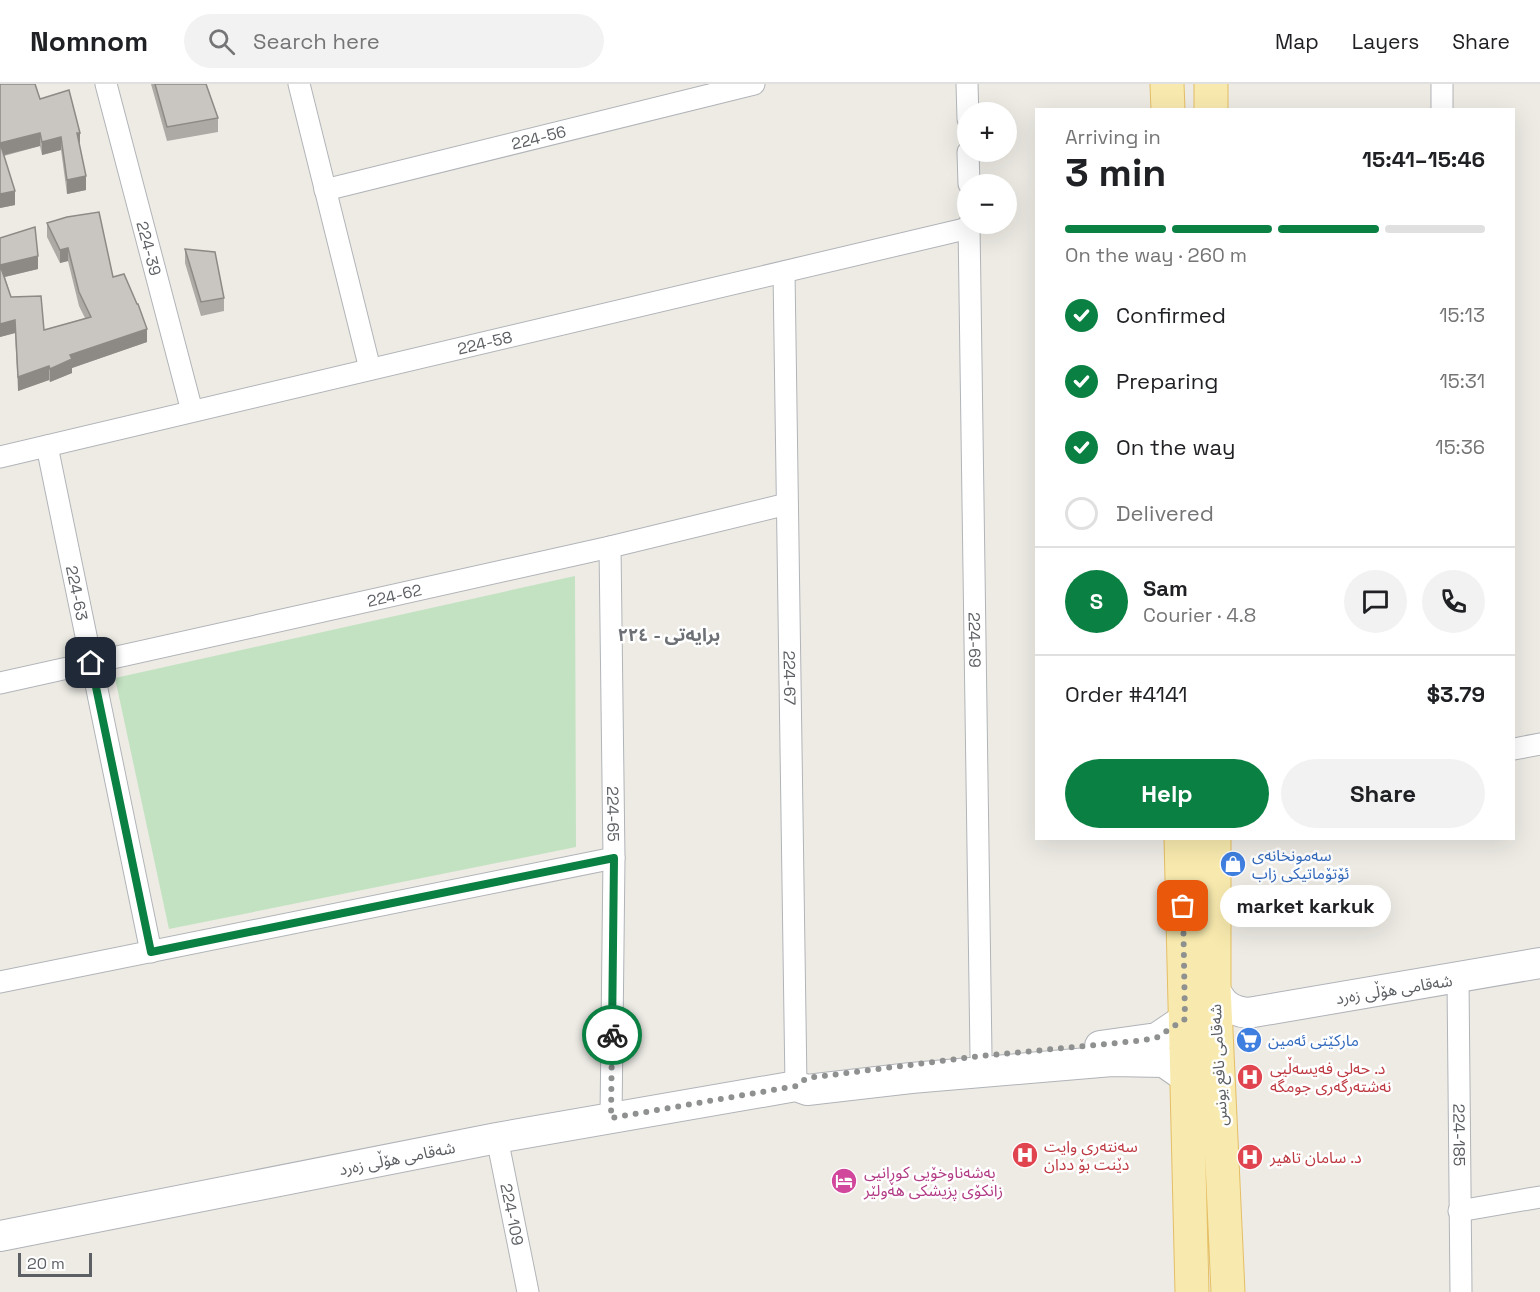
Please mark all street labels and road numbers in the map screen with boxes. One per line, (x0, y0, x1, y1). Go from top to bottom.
street label: 224-56 (509, 121, 568, 155)
street label: 224-39 (132, 219, 166, 278)
street label: 224-58 (455, 326, 514, 360)
street label: 224-63 (61, 564, 93, 622)
street label: 224-62 (365, 579, 424, 612)
street label: 224-69 (964, 612, 985, 668)
street label: 224-67 (779, 650, 800, 705)
street label: 224-65 (602, 786, 624, 842)
street label: شەقامی هۆڵی زەرد (1334, 968, 1454, 1009)
street label: شەقامی نافع یونس (1205, 1003, 1234, 1126)
street label: 224-185 (1448, 1104, 1470, 1166)
street label: شەقامی هۆڵی زەرد (337, 1135, 457, 1180)
street label: 224-109 (495, 1182, 528, 1247)

